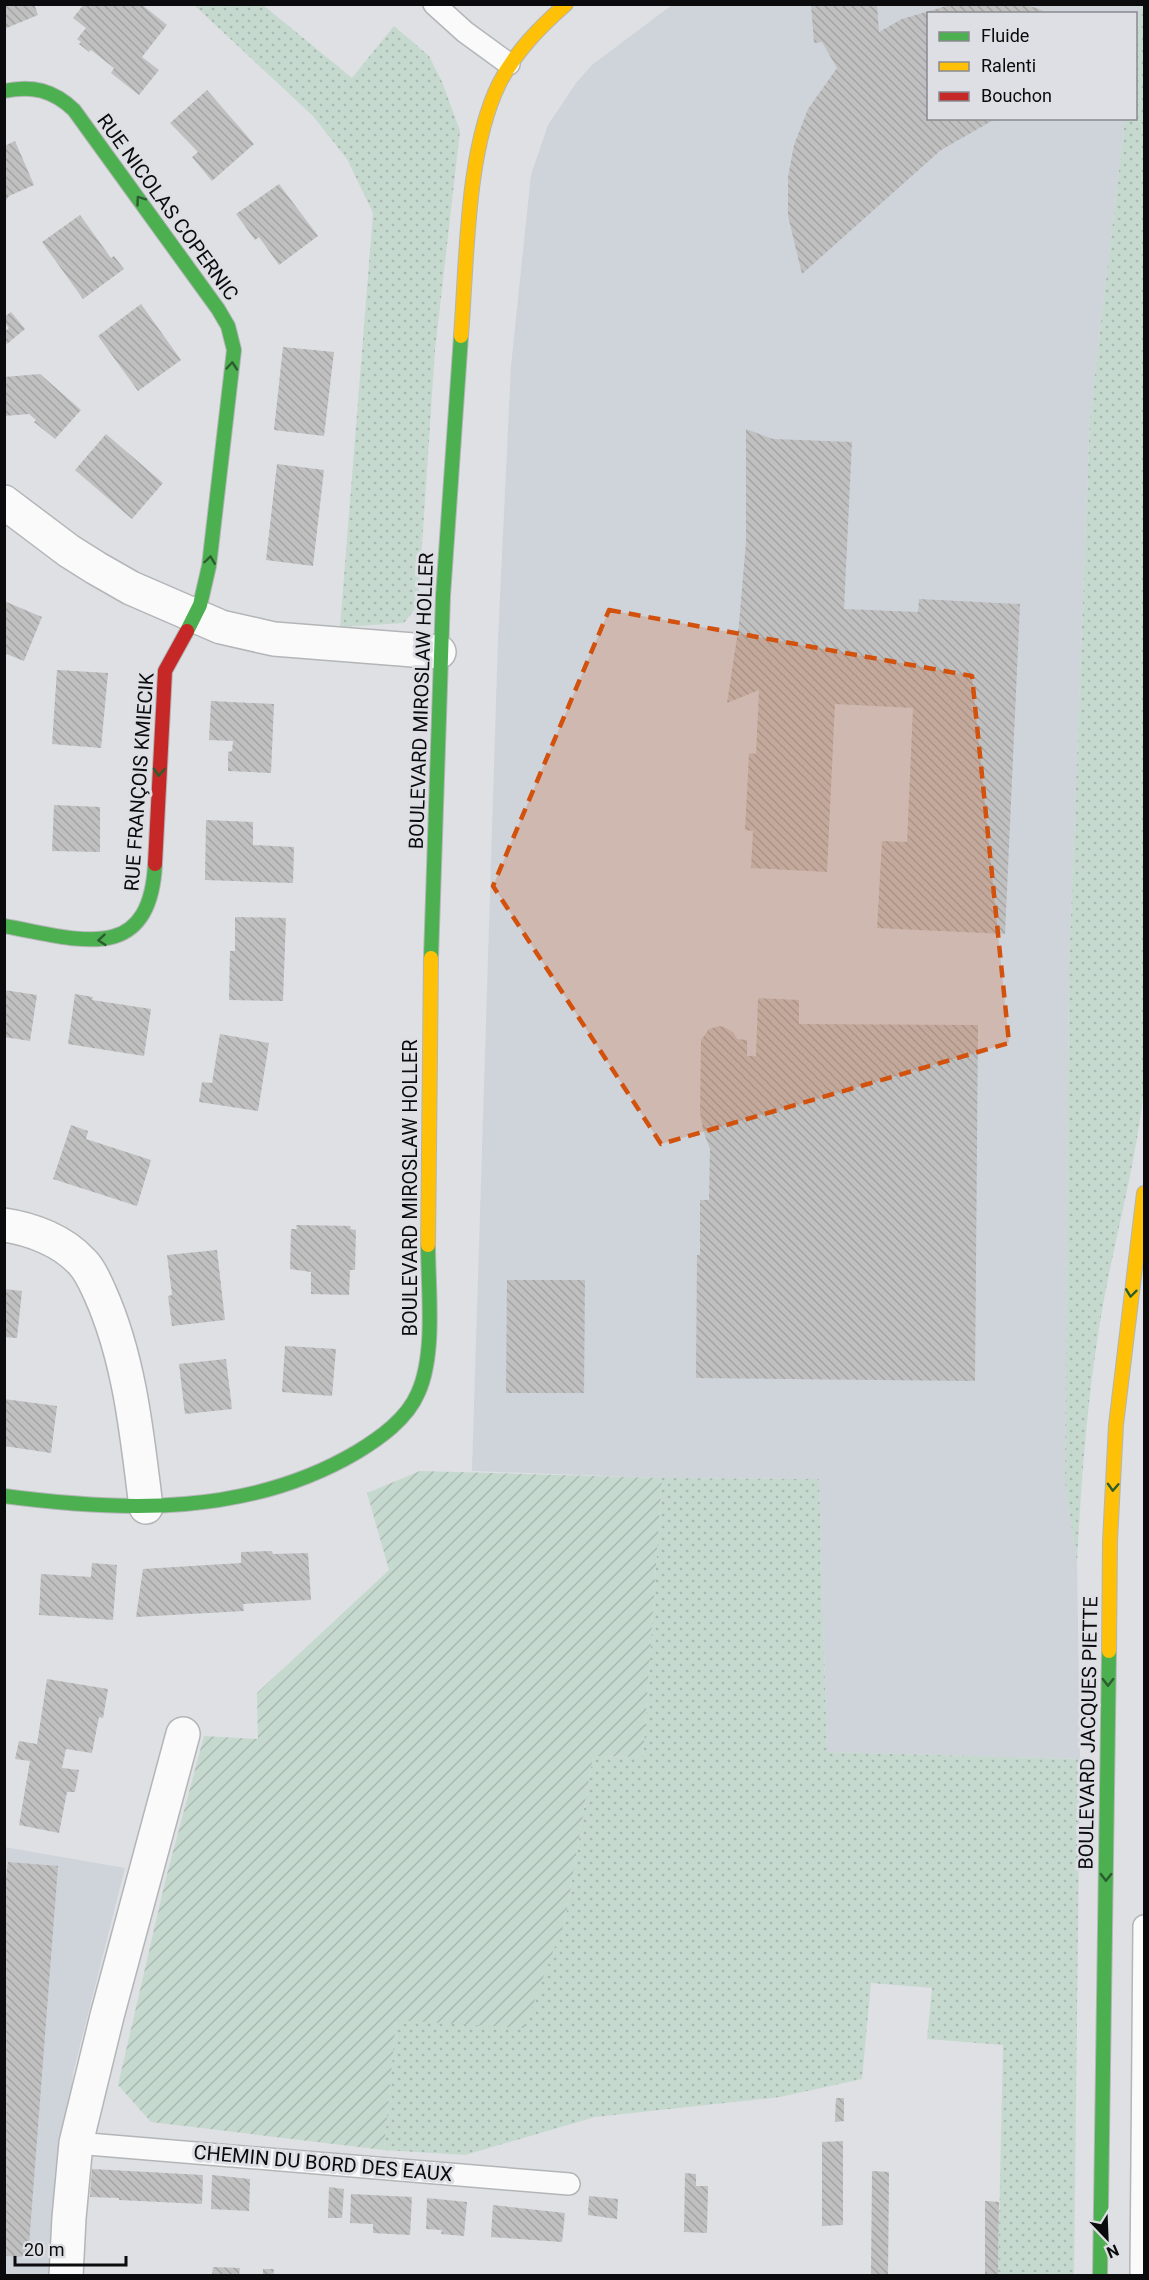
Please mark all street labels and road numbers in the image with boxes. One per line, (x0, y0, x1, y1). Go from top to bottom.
street label: RUE NICOLAS COPERNIC (92, 109, 244, 305)
street label: BOULEVARD MIROSLAW HOLLER (404, 552, 438, 850)
street label: RUE FRANÇOIS KMIECIK (119, 671, 159, 892)
street label: BOULEVARD MIROSLAW HOLLER (398, 1040, 422, 1336)
street label: BOULEVARD JACQUES PIETTE (1074, 1596, 1102, 1870)
street label: CHEMIN DU BORD DES EAUX (193, 2140, 454, 2186)

